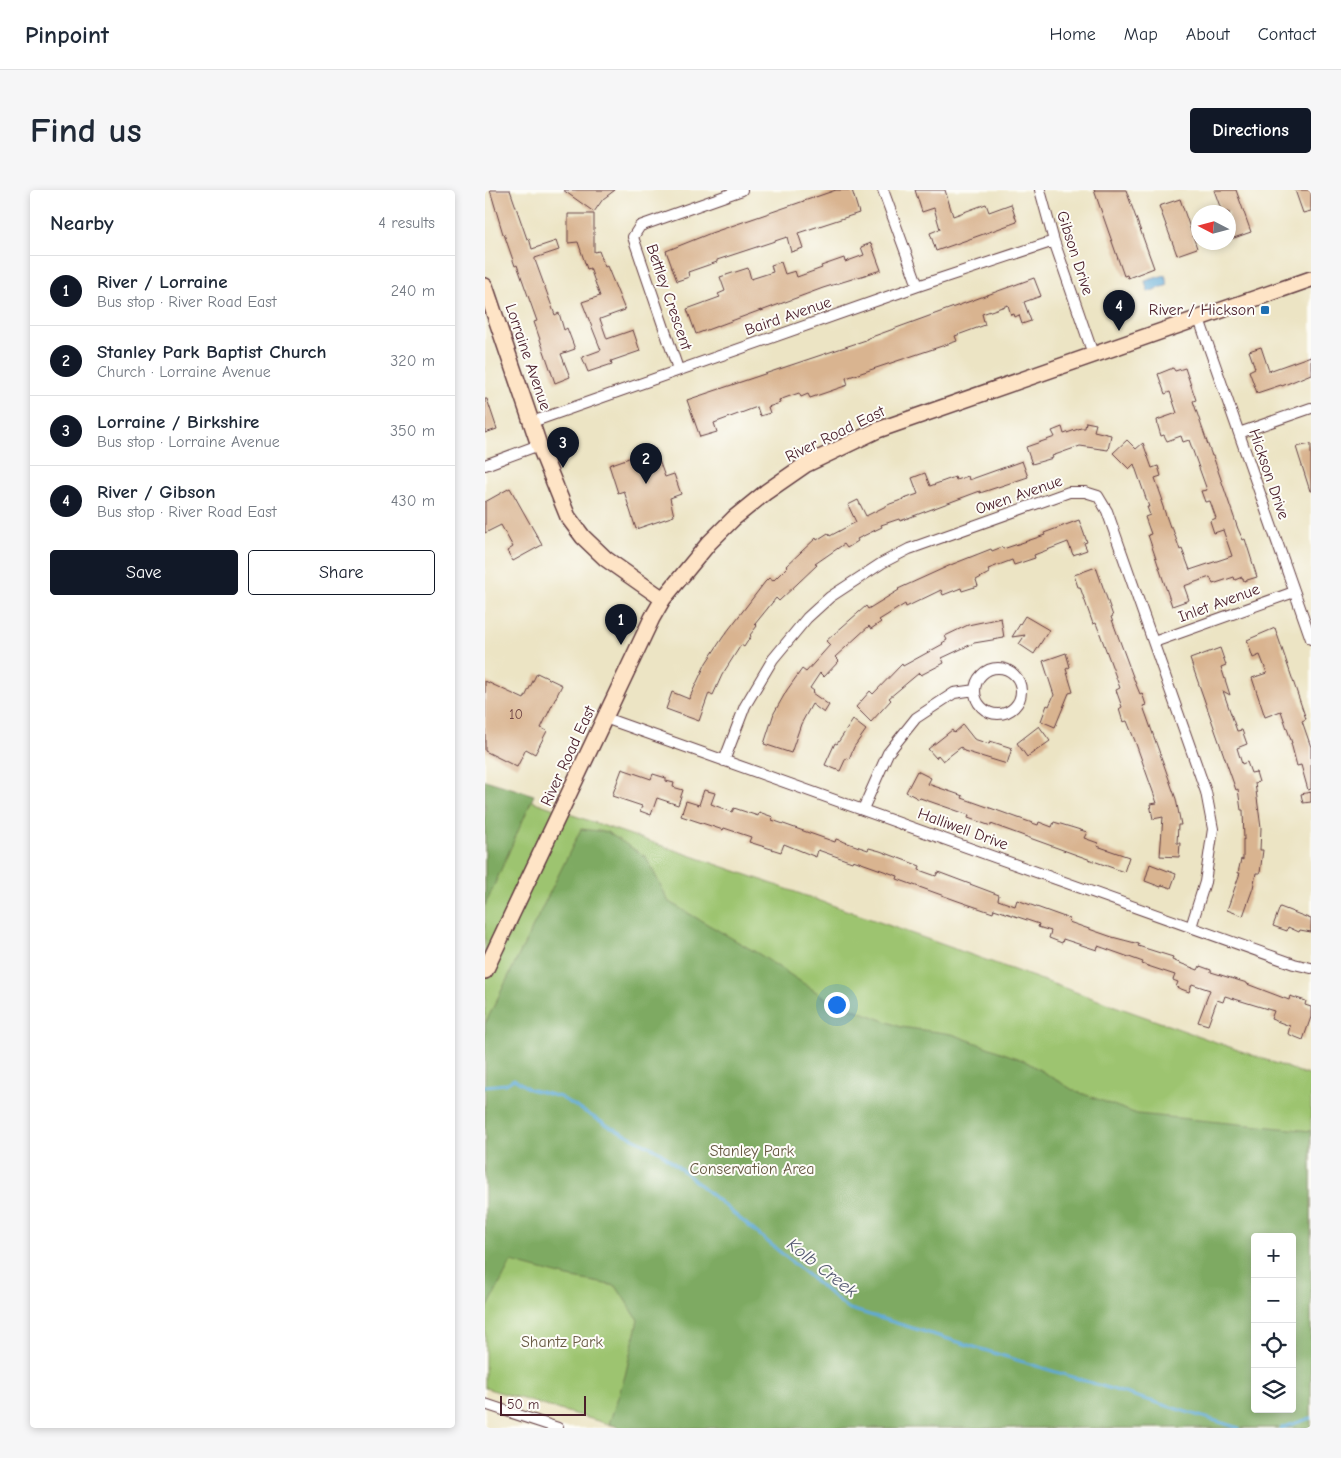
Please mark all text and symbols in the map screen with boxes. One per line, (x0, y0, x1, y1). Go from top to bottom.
text: Pinpoint (25, 21, 109, 49)
text: Home (1049, 24, 1096, 45)
text: Map (1124, 24, 1158, 45)
text: About (1186, 24, 1230, 45)
text: Contact (1258, 24, 1316, 45)
button: Directions (1190, 108, 1311, 153)
text: Find us (30, 110, 142, 151)
north arrow (1191, 205, 1236, 250)
street label: Gibson Drive (1053, 209, 1097, 297)
text: Nearby (50, 211, 114, 235)
text: 4 results (378, 214, 435, 232)
street label: Bettley Crescent (642, 242, 696, 353)
text: River / Lorraine (97, 271, 228, 293)
text: 1 (63, 282, 69, 300)
text: 240 m (391, 282, 435, 300)
pin: 4 (1103, 290, 1135, 331)
text: Bus stop · River Road East (97, 293, 277, 311)
street label: Baird Avenue (742, 293, 834, 339)
street label: Lorraine Avenue (501, 301, 555, 413)
place label: River / Hickson (1149, 301, 1255, 319)
marker: River / Hickson (1259, 304, 1271, 316)
text: Stanley Park Baptist Church (97, 341, 327, 363)
text: 2 (62, 352, 70, 370)
text: 320 m (390, 352, 435, 370)
text: Church · Lorraine Avenue (97, 363, 271, 381)
street label: River Road East (782, 402, 888, 466)
text: Lorraine / Birkshire (97, 411, 259, 433)
text: 3 (62, 422, 70, 440)
text: 350 m (390, 422, 435, 440)
street label: Hickson Drive (1245, 426, 1293, 522)
pin: 3 (547, 427, 579, 468)
text: Bus stop · Lorraine Avenue (97, 433, 280, 451)
pin: 2 (630, 443, 662, 484)
street label: Owen Avenue (973, 472, 1065, 518)
text: River / Gibson (97, 481, 216, 503)
text: 4 (62, 492, 70, 510)
text: 430 m (391, 492, 435, 510)
text: Bus stop · River Road East (97, 503, 277, 521)
button: Save (50, 550, 238, 595)
button: Share (248, 550, 435, 595)
street label: Inlet Avenue (1176, 580, 1262, 626)
pin: 1 (605, 604, 637, 645)
street label: River Road East (537, 703, 599, 809)
house number: 10 (509, 706, 523, 723)
street label: Halliwell Drive (915, 804, 1011, 854)
your location (824, 992, 850, 1018)
park label: Stanley Park Conservation Area (689, 1142, 815, 1178)
map controls (1251, 1233, 1296, 1413)
button: + (1251, 1233, 1296, 1278)
water label: Kolb Creek (783, 1234, 862, 1302)
button: − (1251, 1278, 1296, 1323)
button: locate (1251, 1323, 1296, 1368)
park label: Shantz Park (521, 1333, 603, 1351)
button: layers (1251, 1368, 1296, 1413)
scale bar (500, 1393, 586, 1416)
text: 50 m (507, 1396, 539, 1413)

